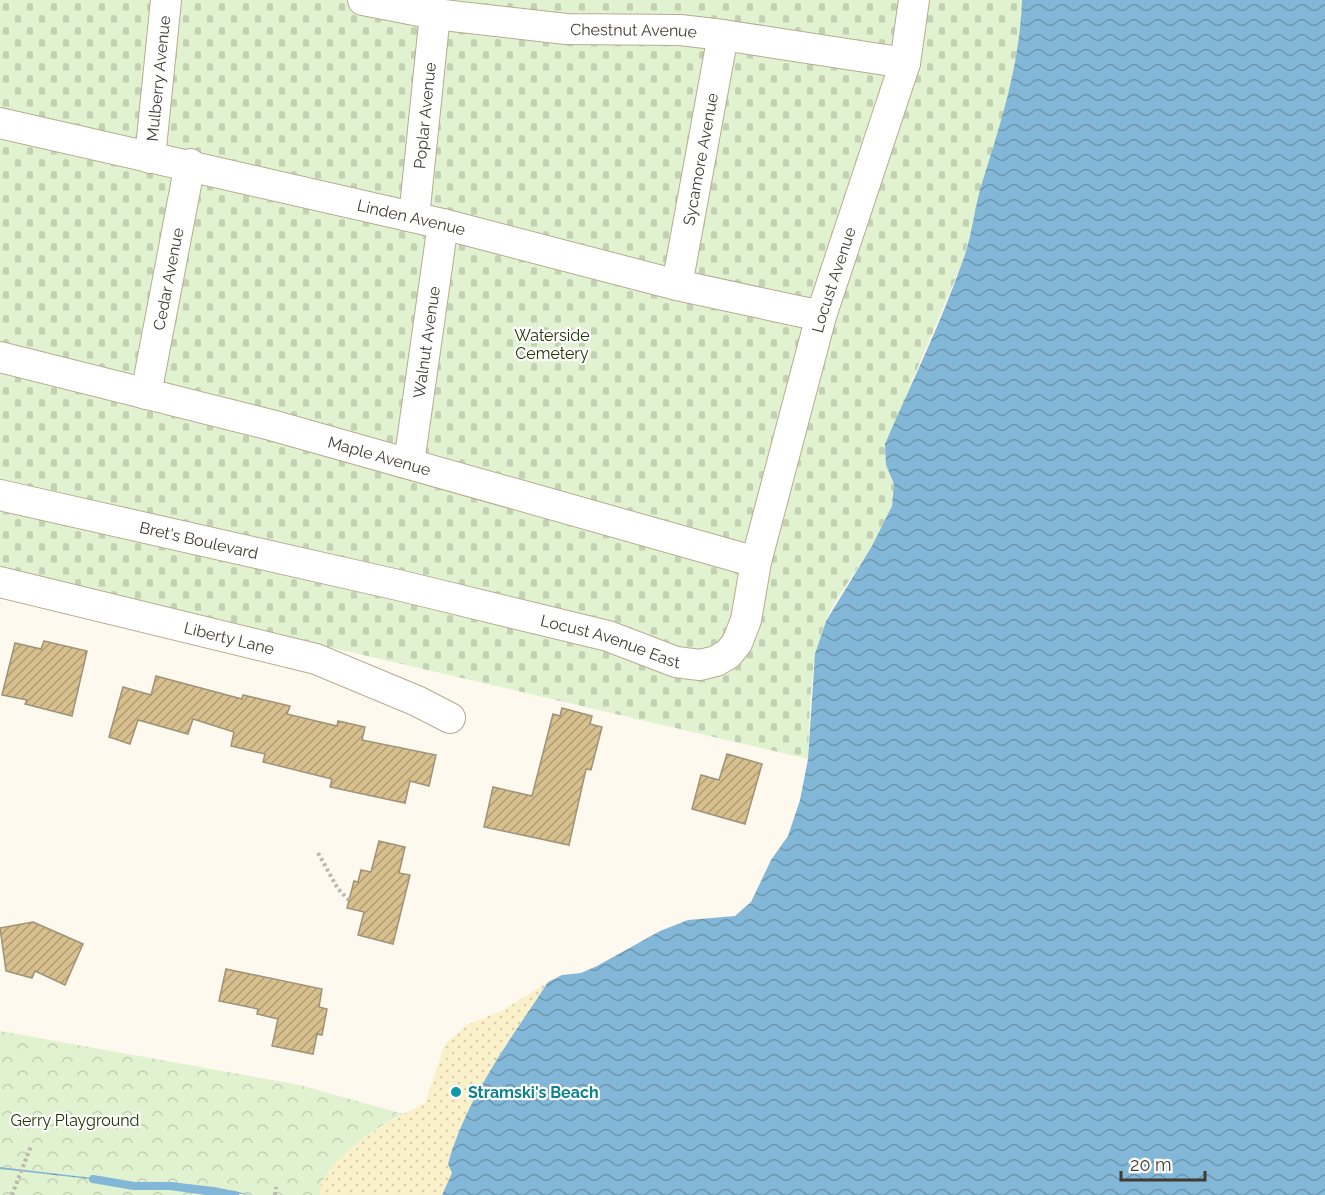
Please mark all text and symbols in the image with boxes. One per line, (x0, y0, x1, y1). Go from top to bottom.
street label: Mulberry Avenue (143, 15, 174, 142)
street label: Chestnut Avenue (570, 20, 698, 42)
street label: Poplar Avenue (410, 61, 440, 170)
street label: Sycamore Avenue (679, 92, 722, 227)
street label: Linden Avenue (355, 196, 467, 239)
street label: Locust Avenue (808, 225, 860, 335)
street label: Cedar Avenue (149, 226, 188, 332)
street label: Walnut Avenue (409, 285, 444, 400)
park label: Waterside Cemetery (514, 326, 590, 363)
street label: Maple Avenue (326, 433, 433, 480)
street label: Bret's Boulevard (138, 518, 260, 563)
street label: Locust Avenue East (539, 611, 682, 672)
street label: Liberty Lane (182, 618, 276, 659)
place label: Stramski's Beach (468, 1083, 599, 1102)
marker: Stramski's Beach (449, 1085, 463, 1099)
park label: Gerry Playground (10, 1111, 140, 1130)
scale bar (1121, 1144, 1205, 1182)
text: 20 m (1130, 1154, 1172, 1175)

